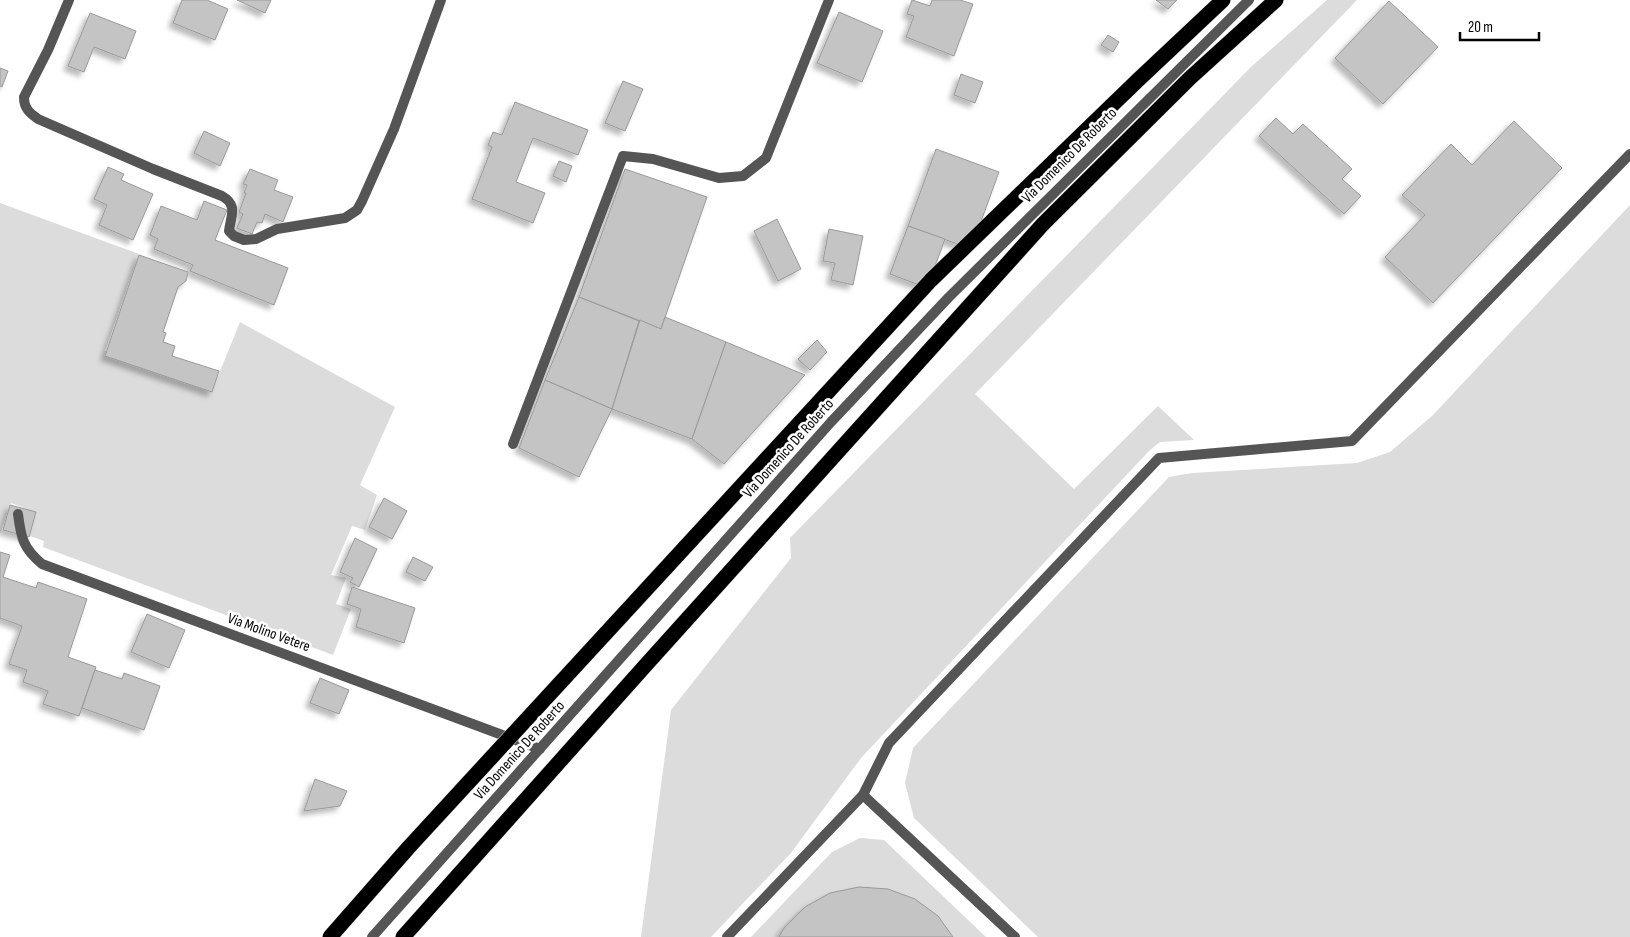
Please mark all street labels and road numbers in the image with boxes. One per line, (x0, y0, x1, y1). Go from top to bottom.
street label: Via Domenico De Roberto (1018, 104, 1121, 207)
street label: Via Domenico De Roberto (739, 395, 838, 502)
street label: Via Molino Vetere (225, 609, 313, 656)
street label: Via Domenico De Roberto (470, 697, 569, 804)

